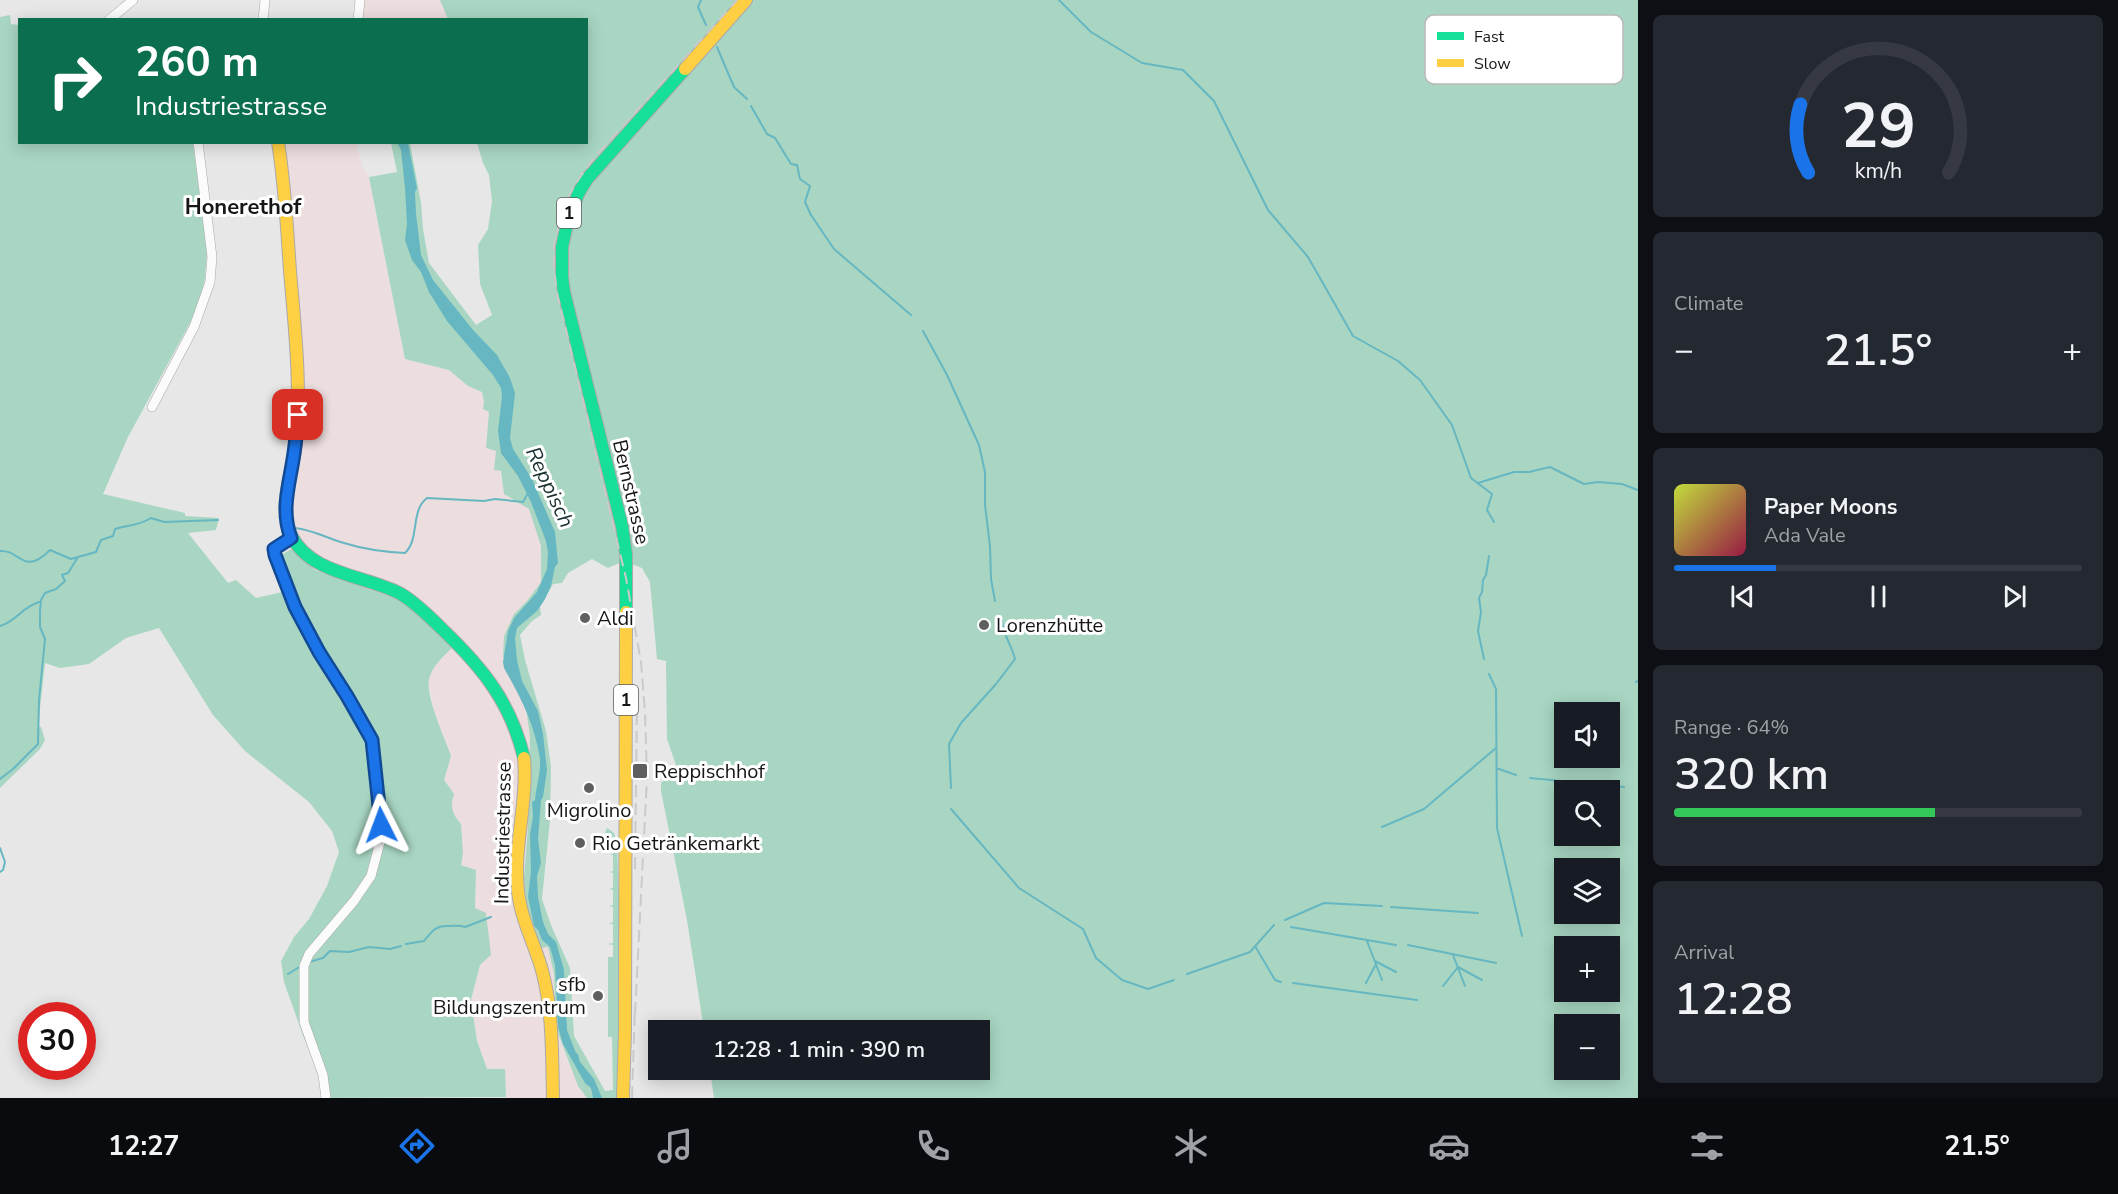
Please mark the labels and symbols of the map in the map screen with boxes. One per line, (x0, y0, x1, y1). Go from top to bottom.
legend (1425, 15, 1623, 84)
text: Fast (1474, 26, 1505, 48)
text: Slow (1474, 53, 1511, 75)
district label: Honerethof (185, 192, 302, 222)
road number: 1 (557, 198, 581, 228)
pin (272, 389, 323, 440)
street label: Bernstrasse (606, 437, 656, 547)
water label: Reppisch (519, 442, 581, 532)
place label: Aldi (597, 605, 634, 632)
marker: Aldi (578, 611, 592, 625)
place label: Lorenzhütte (996, 612, 1103, 639)
marker: Lorenzhütte (977, 618, 991, 632)
road number: 1 (614, 685, 638, 715)
place label: Reppischhof (654, 758, 765, 785)
street label: Industriestrasse (488, 762, 518, 904)
marker: Reppischhof (631, 762, 649, 780)
marker: Migrolino (582, 781, 596, 795)
position arrow (349, 793, 413, 857)
place label: Migrolino (547, 797, 631, 824)
place label: Rio Getränkemarkt (592, 830, 760, 857)
marker: Rio Getränkemarkt (573, 836, 587, 850)
place label: sfb Bildungszentrum (433, 971, 586, 1021)
marker: sfb Bildungszentrum (591, 989, 605, 1003)
speed limit sign: 30 (18, 1002, 96, 1080)

